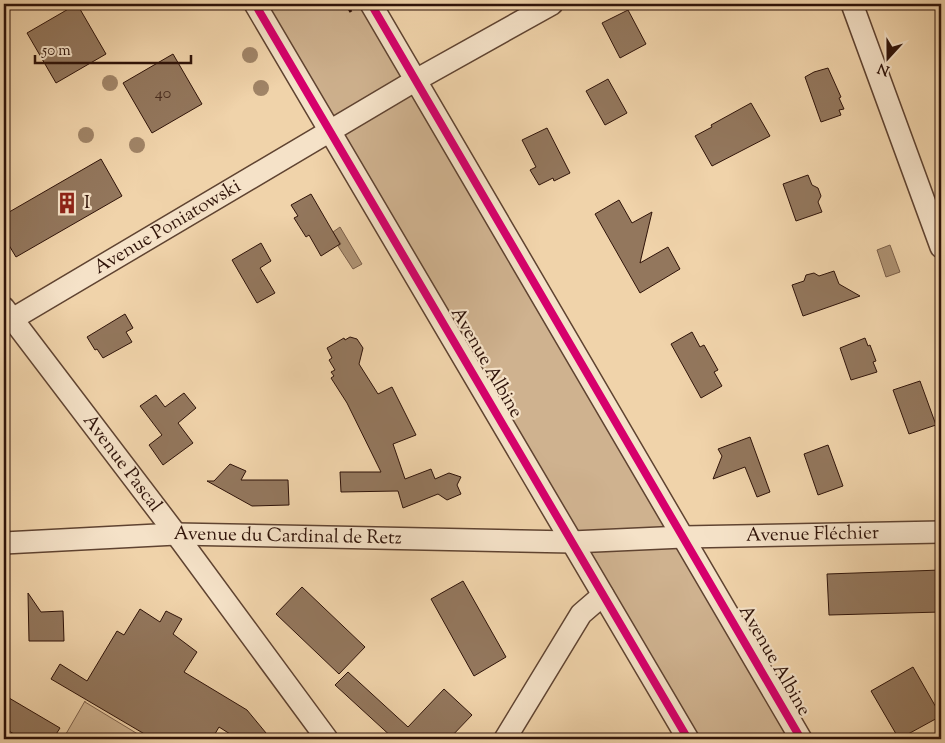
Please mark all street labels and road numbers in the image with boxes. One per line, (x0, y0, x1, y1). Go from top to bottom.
street label: Avenue Poniatowski (89, 173, 246, 281)
street label: Avenue Albine (443, 303, 529, 424)
street label: Avenue Pascal (76, 408, 168, 518)
street label: Avenue du Cardinal de Retz (173, 520, 402, 552)
street label: Avenue Fléchier (746, 520, 879, 549)
street label: Avenue Albine (731, 601, 817, 722)

